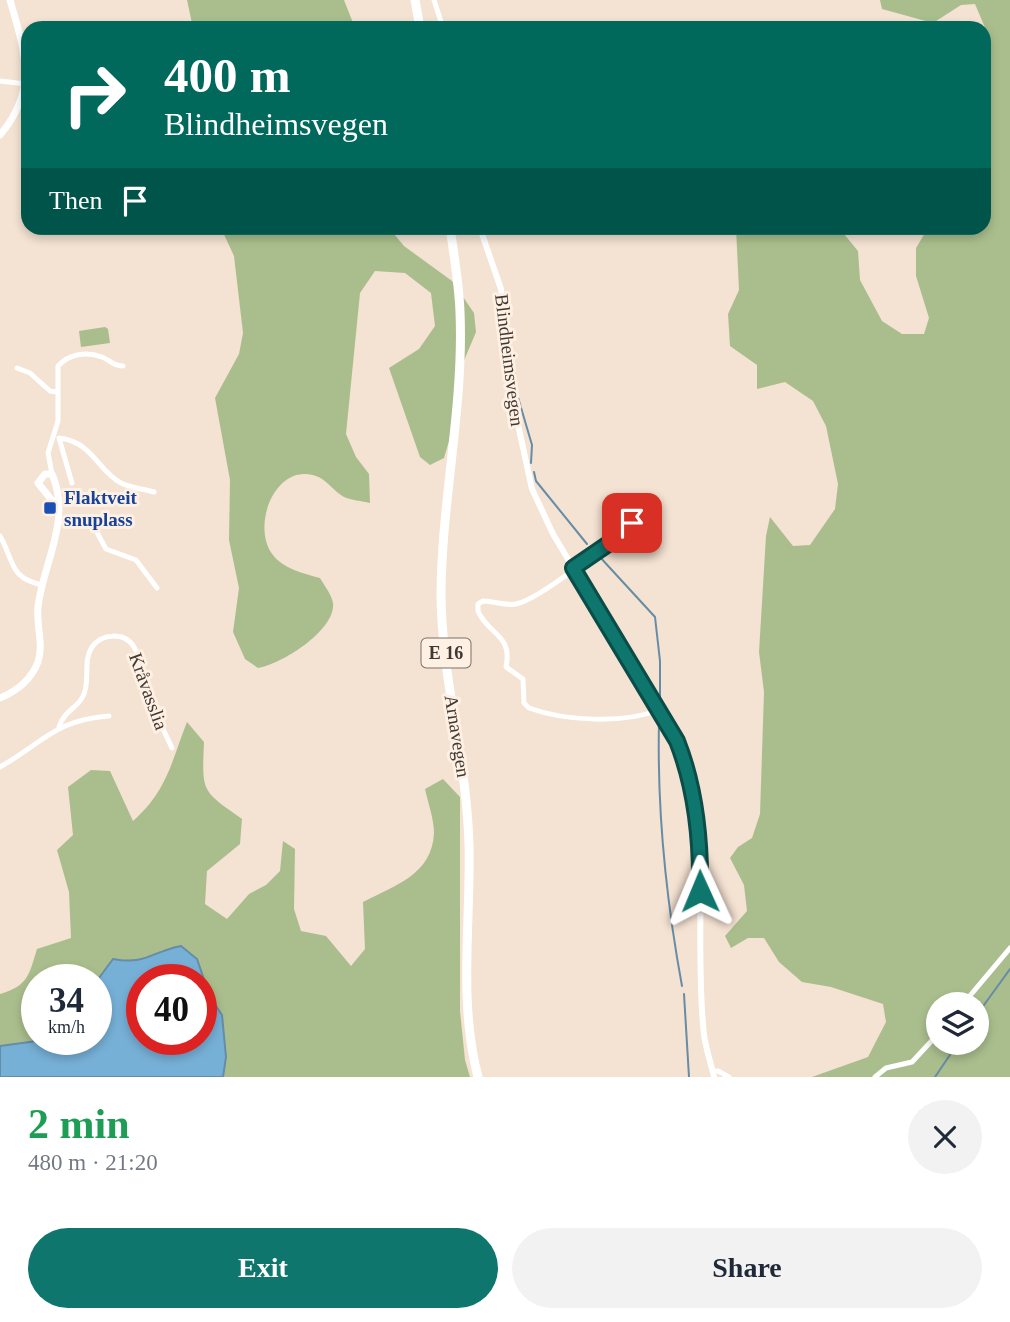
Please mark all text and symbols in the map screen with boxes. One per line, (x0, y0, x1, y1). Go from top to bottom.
text: 400 m (164, 48, 291, 103)
icon: right (49, 49, 140, 140)
text: Blindheimsvegen (164, 106, 388, 142)
icon: arrive (116, 182, 154, 220)
text: Then (49, 186, 102, 215)
street label: Blindheimsvegen (491, 293, 528, 428)
place label: Flaktveit snuplass (64, 487, 137, 530)
pin (602, 493, 662, 553)
marker: Flaktveit snuplass (42, 500, 58, 516)
icon: arrive (613, 504, 651, 542)
road number: E 16 (422, 638, 471, 668)
street label: Kråvasslia (125, 650, 172, 733)
street label: Arnavegen (441, 693, 474, 779)
position arrow (663, 854, 737, 928)
speed limit sign: 40 (126, 964, 217, 1055)
text: 34 (49, 981, 84, 1020)
map controls (926, 992, 989, 1055)
button: layers (926, 992, 989, 1055)
text: km/h (48, 1017, 85, 1037)
button: close (908, 1100, 982, 1174)
text: 2 min (28, 1101, 130, 1147)
text: 480 m · 21:20 (28, 1150, 158, 1175)
button: Exit (28, 1228, 498, 1308)
button: Share (512, 1228, 982, 1308)

